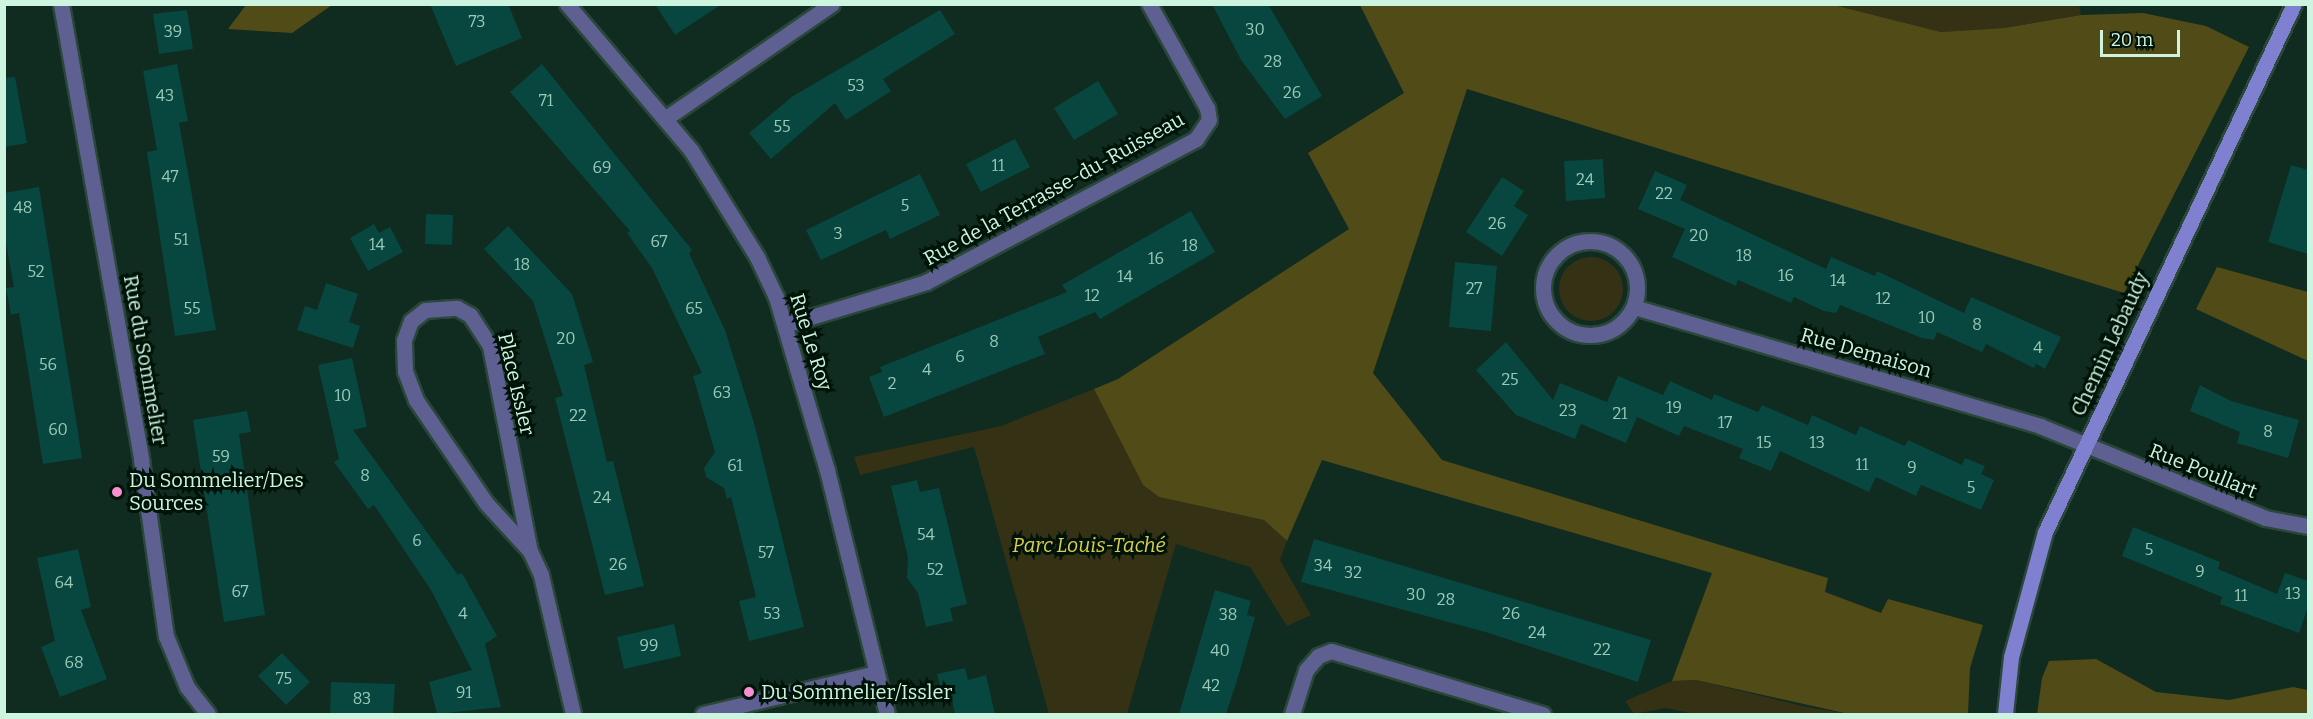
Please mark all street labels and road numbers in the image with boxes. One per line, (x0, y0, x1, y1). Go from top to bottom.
street label: Rue de la Terrasse-du-Ruisseau (920, 107, 1188, 271)
street label: Chemin Lebaudy (2066, 268, 2154, 420)
street label: Rue du Sommelier (118, 273, 172, 447)
street label: Rue Le Roy (785, 291, 837, 393)
street label: Rue Demaison (1798, 323, 1934, 383)
street label: Place Issler (493, 330, 539, 438)
street label: Rue Poullart (2146, 439, 2260, 503)

